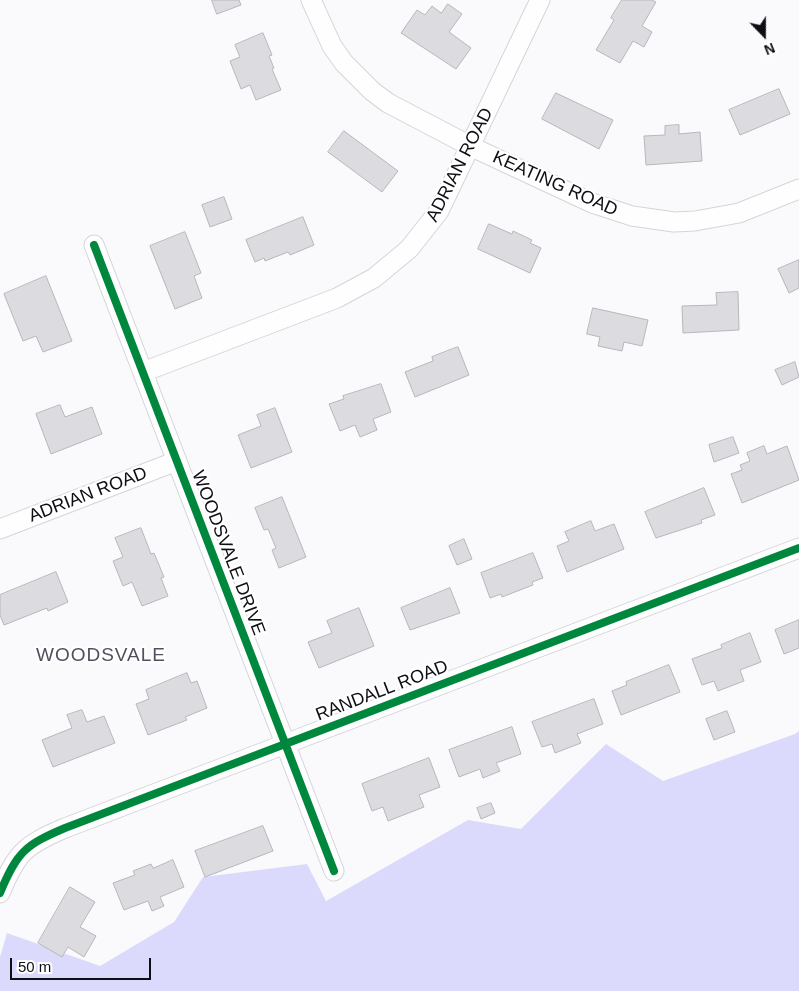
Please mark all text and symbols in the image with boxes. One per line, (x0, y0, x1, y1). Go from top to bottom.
north arrow (739, 10, 789, 60)
text: N (762, 40, 777, 58)
street label: ADRIAN ROAD (422, 104, 498, 226)
street label: KEATING ROAD (489, 147, 621, 221)
street label: ADRIAN ROAD (26, 463, 150, 527)
street label: WOODSVALE DRIVE (187, 468, 269, 638)
district label: WOODSVALE (35, 645, 167, 667)
street label: RANDALL ROAD (313, 656, 451, 726)
scale bar (12, 948, 154, 980)
text: 50 m (18, 958, 51, 975)

